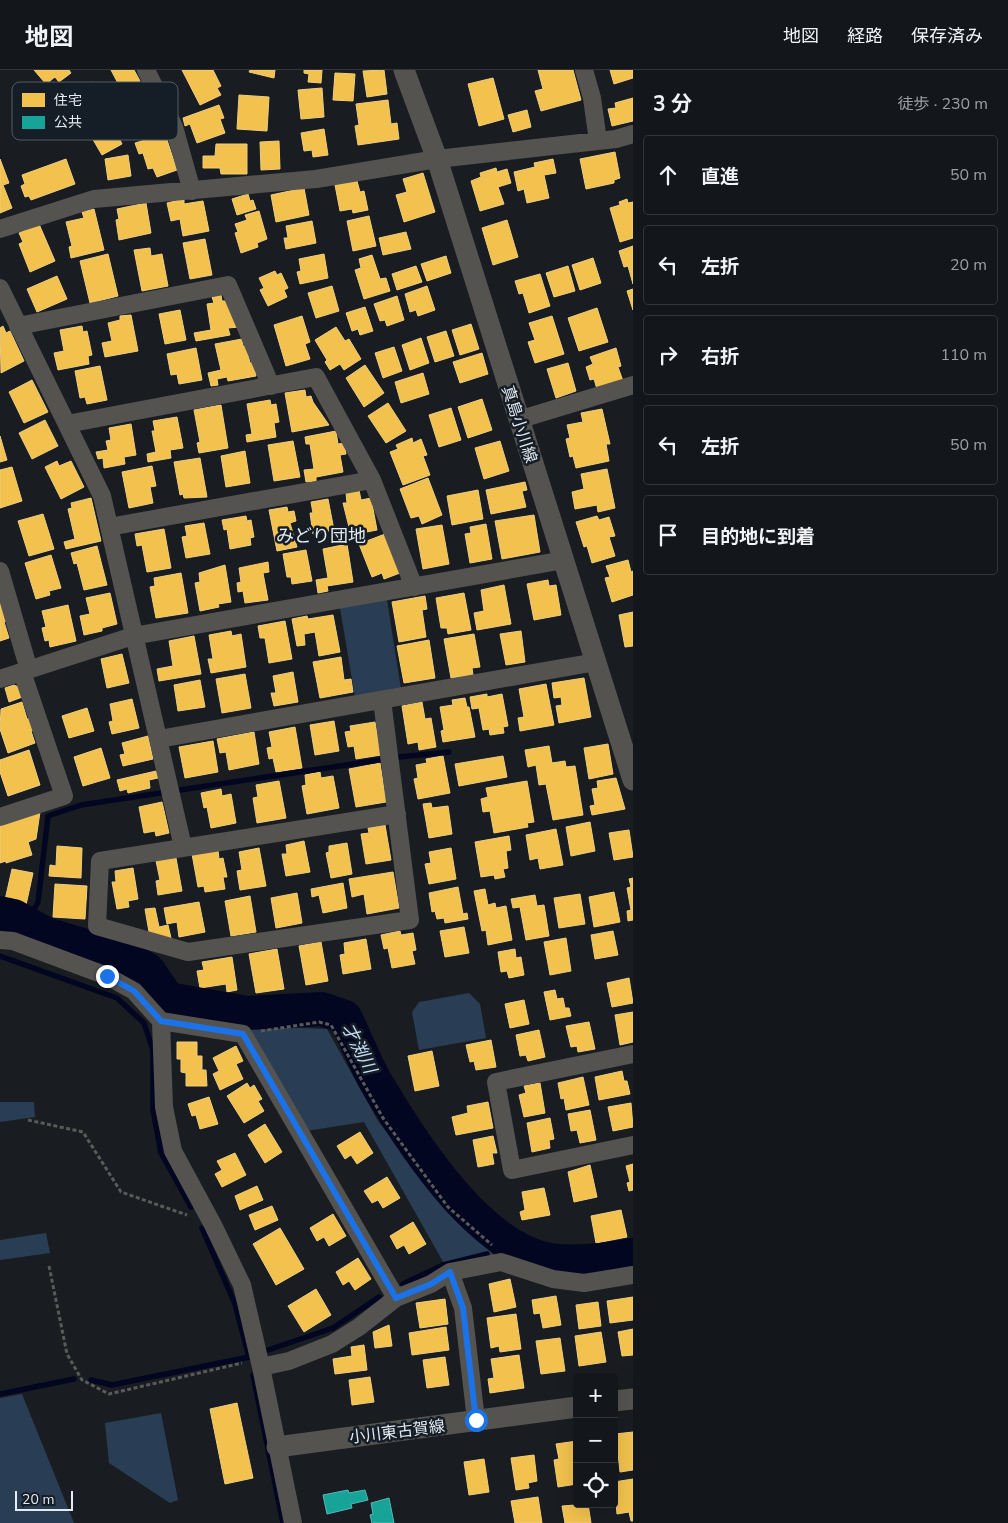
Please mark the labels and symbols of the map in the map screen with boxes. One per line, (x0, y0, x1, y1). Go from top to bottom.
legend (12, 82, 178, 140)
text: 住宅 (54, 91, 82, 110)
text: 公共 (54, 113, 82, 132)
street label: 真島小川線 (496, 383, 542, 466)
district label: みどり団地 (276, 524, 366, 548)
route end (96, 965, 119, 988)
water label: 才渕川 (336, 1018, 383, 1079)
route start (465, 1409, 488, 1432)
street label: 小川東古賀線 (348, 1415, 446, 1449)
scale bar (15, 1488, 72, 1511)

